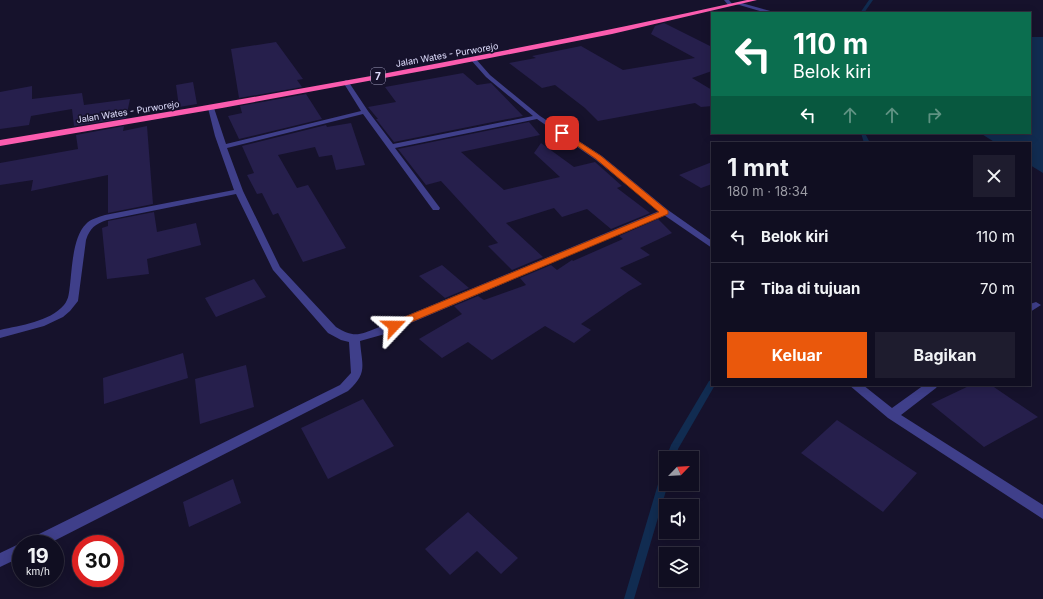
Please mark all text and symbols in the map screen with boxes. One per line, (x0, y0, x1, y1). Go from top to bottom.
text: 110 m (793, 27, 868, 61)
icon: left (727, 28, 779, 80)
street label: Jalan Wates - Purworejo (395, 40, 499, 69)
text: Belok kiri (793, 61, 871, 82)
road number: 7 (371, 68, 385, 84)
street label: Jalan Wates - Purworejo (76, 98, 180, 125)
icon: left (797, 104, 819, 126)
icon: ahead (839, 104, 861, 126)
icon: ahead (881, 104, 903, 126)
icon: right (923, 104, 945, 126)
pin (545, 116, 579, 150)
icon: arrive (551, 122, 573, 144)
text: 1 mnt (727, 153, 789, 182)
button: close (973, 155, 1015, 197)
text: 180 m · 18:34 (727, 183, 808, 199)
icon: left (727, 226, 749, 248)
text: Belok kiri (761, 227, 828, 246)
text: 110 m (976, 227, 1015, 246)
icon: arrive (727, 278, 749, 300)
text: Tiba di tujuan (761, 279, 860, 298)
text: 70 m (980, 279, 1015, 298)
position arrow (373, 305, 415, 347)
button: Keluar (727, 332, 867, 378)
button: Bagikan (875, 332, 1015, 378)
north arrow (659, 451, 699, 491)
map controls (659, 451, 699, 587)
button: sound (659, 499, 699, 539)
speed limit sign: 30 (72, 535, 124, 587)
text: 19 (27, 544, 49, 568)
button: layers (659, 547, 699, 587)
text: km/h (26, 565, 50, 577)

